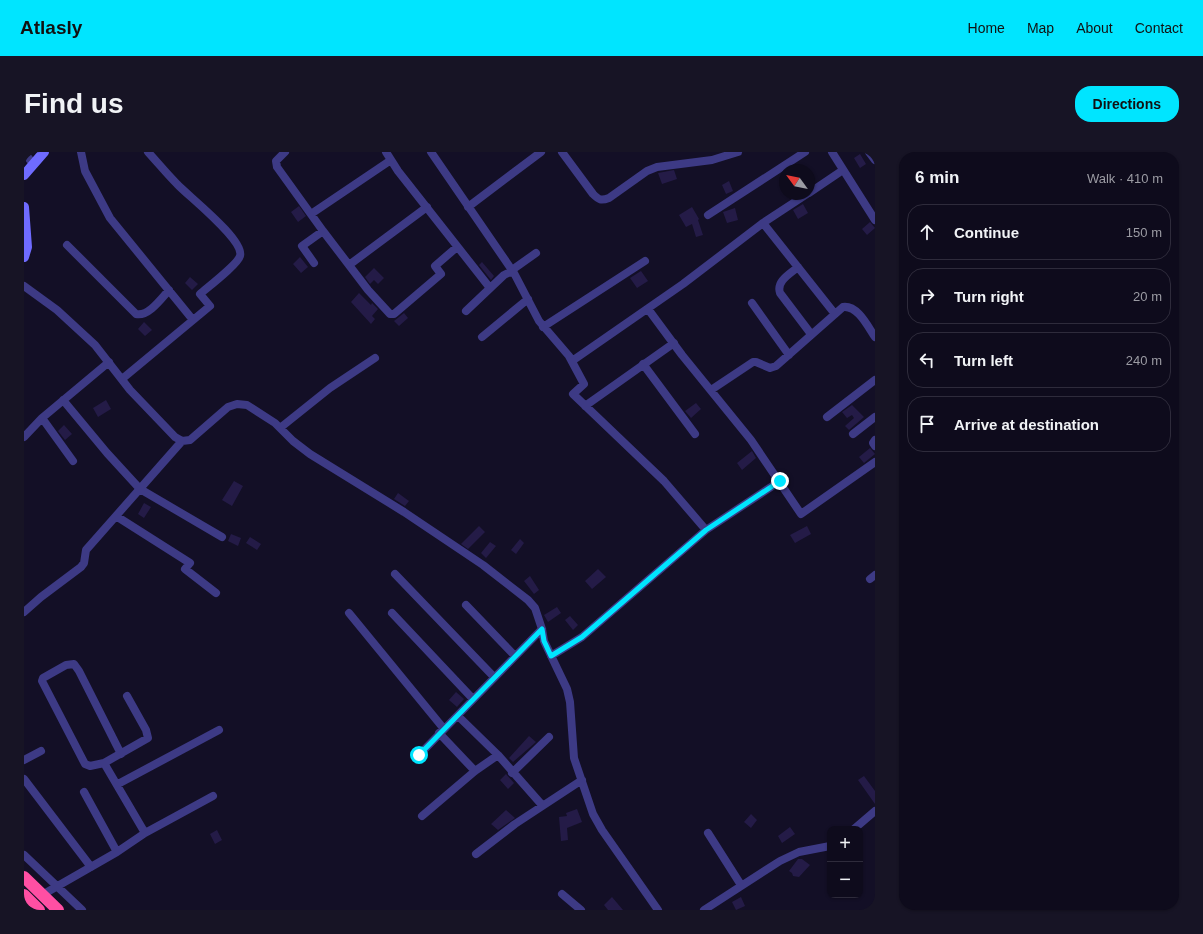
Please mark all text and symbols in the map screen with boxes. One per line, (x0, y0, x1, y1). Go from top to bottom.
text: Atlasly (20, 17, 82, 38)
text: Home (968, 20, 1005, 36)
text: Map (1027, 20, 1054, 36)
text: About (1076, 20, 1113, 36)
text: Contact (1135, 20, 1183, 36)
button: Directions (1075, 86, 1179, 122)
text: Find us (24, 88, 124, 119)
north arrow (779, 164, 815, 200)
text: 6 min (915, 168, 959, 187)
text: Walk · 410 m (1087, 171, 1163, 186)
icon: ahead (916, 221, 938, 243)
text: Continue (954, 224, 1019, 241)
text: 150 m (1126, 225, 1162, 240)
icon: right (916, 285, 938, 307)
text: Turn right (954, 288, 1024, 305)
text: 20 m (1133, 289, 1162, 304)
icon: left (916, 349, 938, 371)
text: Turn left (954, 352, 1013, 369)
text: 240 m (1126, 353, 1162, 368)
icon: arrive (916, 413, 938, 435)
text: Arrive at destination (954, 416, 1099, 433)
route end (771, 472, 789, 490)
route start (410, 746, 428, 764)
map controls (827, 826, 863, 898)
button: + (827, 826, 863, 862)
button: − (827, 862, 863, 898)

